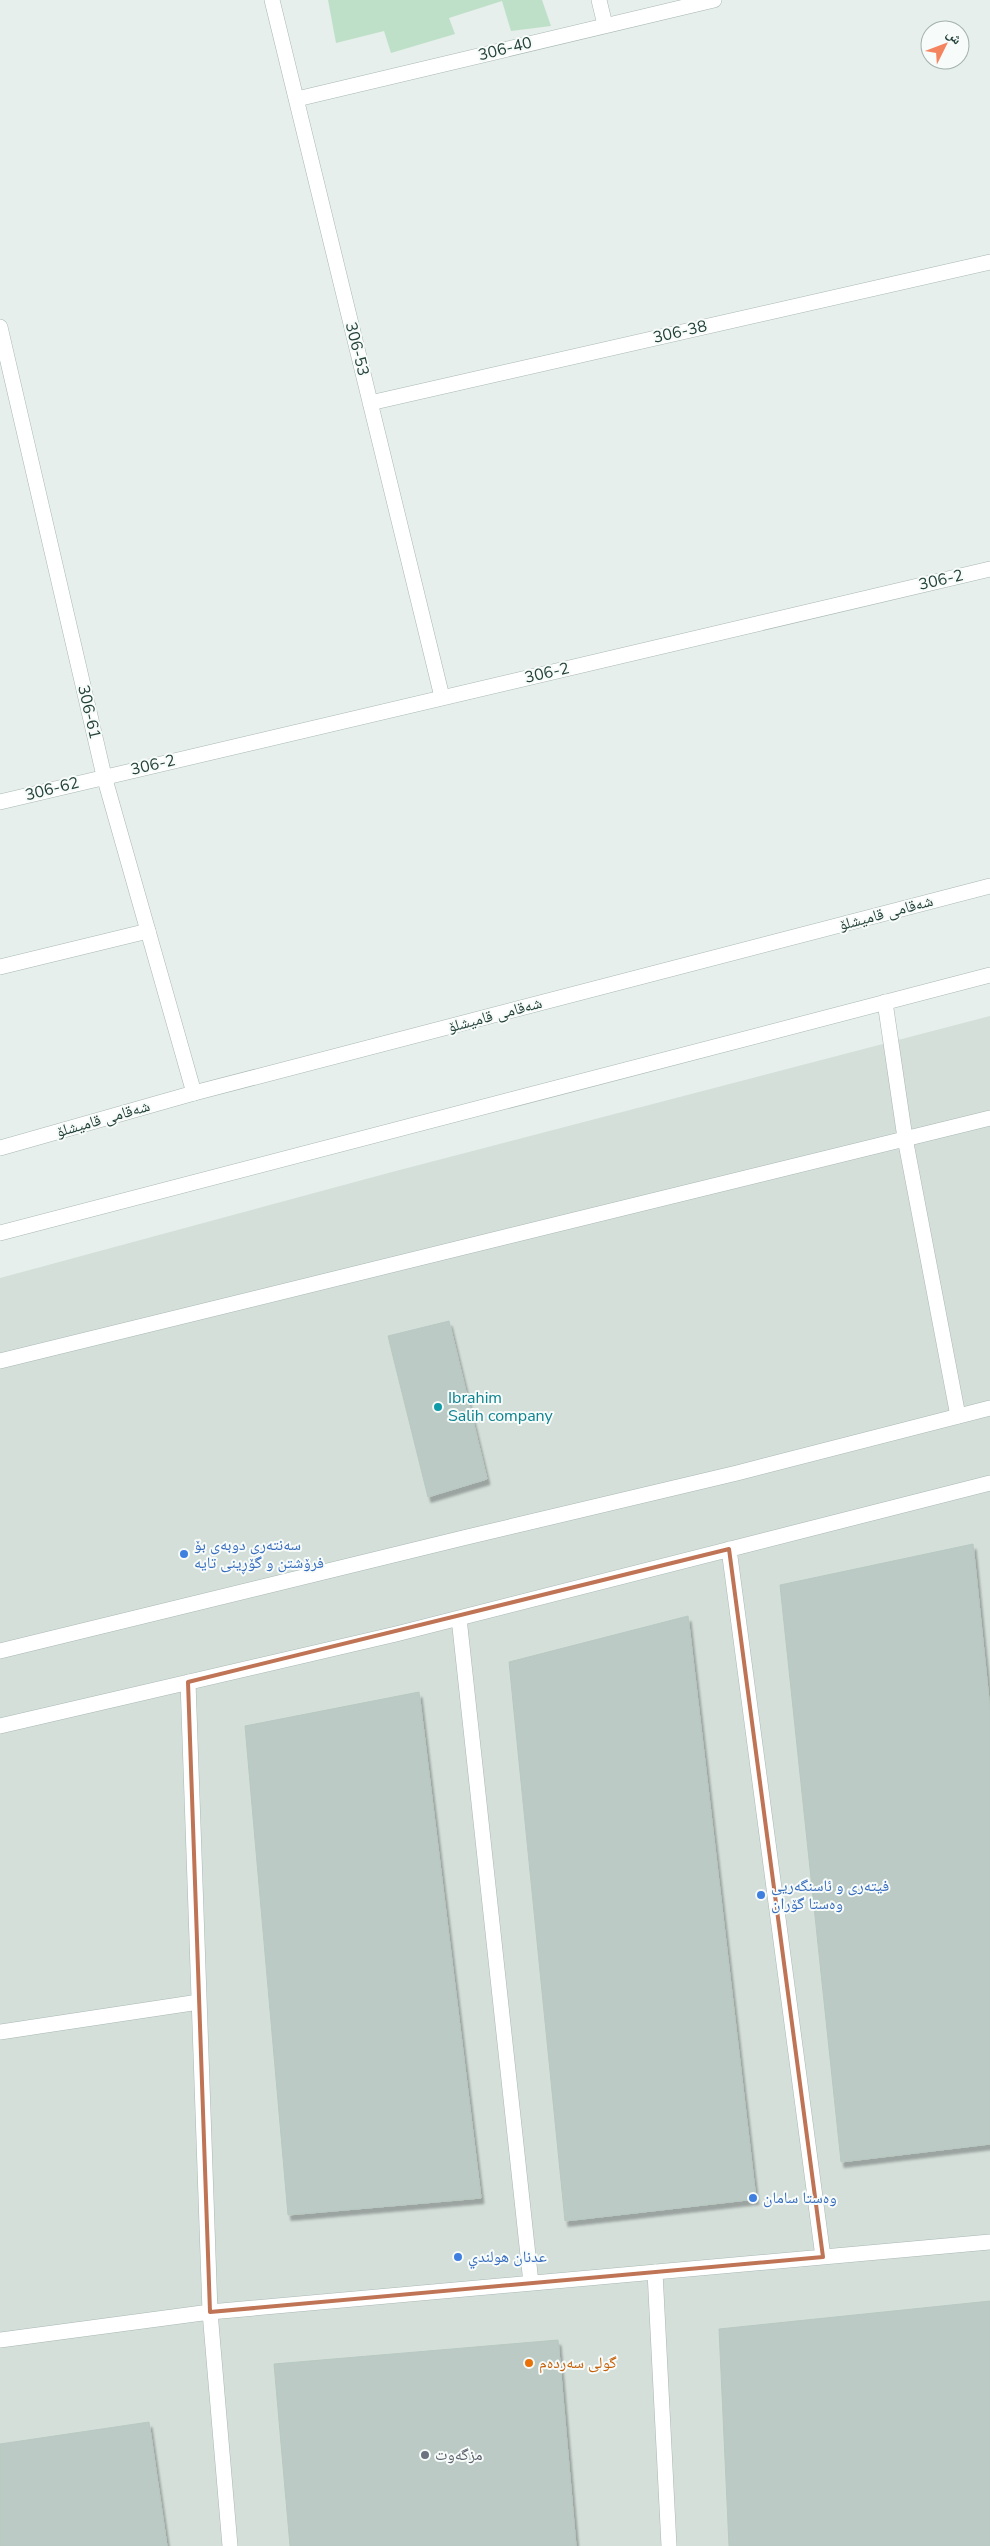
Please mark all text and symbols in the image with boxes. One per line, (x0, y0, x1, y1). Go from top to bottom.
north arrow (920, 20, 970, 70)
text: ش (942, 25, 966, 49)
street label: 306-40 (476, 32, 534, 66)
street label: 306-38 (651, 315, 709, 349)
street label: 306-53 (340, 320, 374, 378)
street label: 306-2 (917, 564, 965, 596)
street label: 306-2 (523, 657, 571, 689)
street label: 306-61 (72, 683, 106, 741)
street label: 306-2 (129, 749, 177, 781)
street label: 306-62 (23, 772, 81, 806)
street label: شەقامی قامیشلۆ (836, 890, 936, 936)
street label: شەقامی قامیشلۆ (445, 992, 545, 1038)
street label: شەقامی قامیشلۆ (53, 1095, 153, 1143)
place label: Ibrahim Salih company (448, 1387, 554, 1427)
marker: Ibrahim Salih company (432, 1401, 444, 1413)
place label: سەنتەری دوبەی بۆ فرۆشتن و گۆڕینی تایە (194, 1534, 324, 1575)
marker: سەنتەری دوبەی بۆ فرۆشتن و گۆڕینی تایە (178, 1548, 190, 1560)
place label: فیتەری و ئاسنگەریی وەستا گۆران (771, 1875, 889, 1915)
marker: فیتەری و ئاسنگەریی وەستا گۆران (755, 1889, 767, 1901)
place label: وەستا سامان (763, 2187, 837, 2209)
marker: وەستا سامان (747, 2192, 759, 2204)
place label: عدنان هولندي (468, 2246, 547, 2269)
marker: عدنان هولندي (452, 2251, 464, 2263)
place label: گولی سەردەم (539, 2352, 617, 2374)
marker: گولی سەردەم (523, 2357, 535, 2369)
place label: مزگه‌وت (435, 2444, 482, 2466)
marker: مزگه‌وت (419, 2449, 431, 2461)

